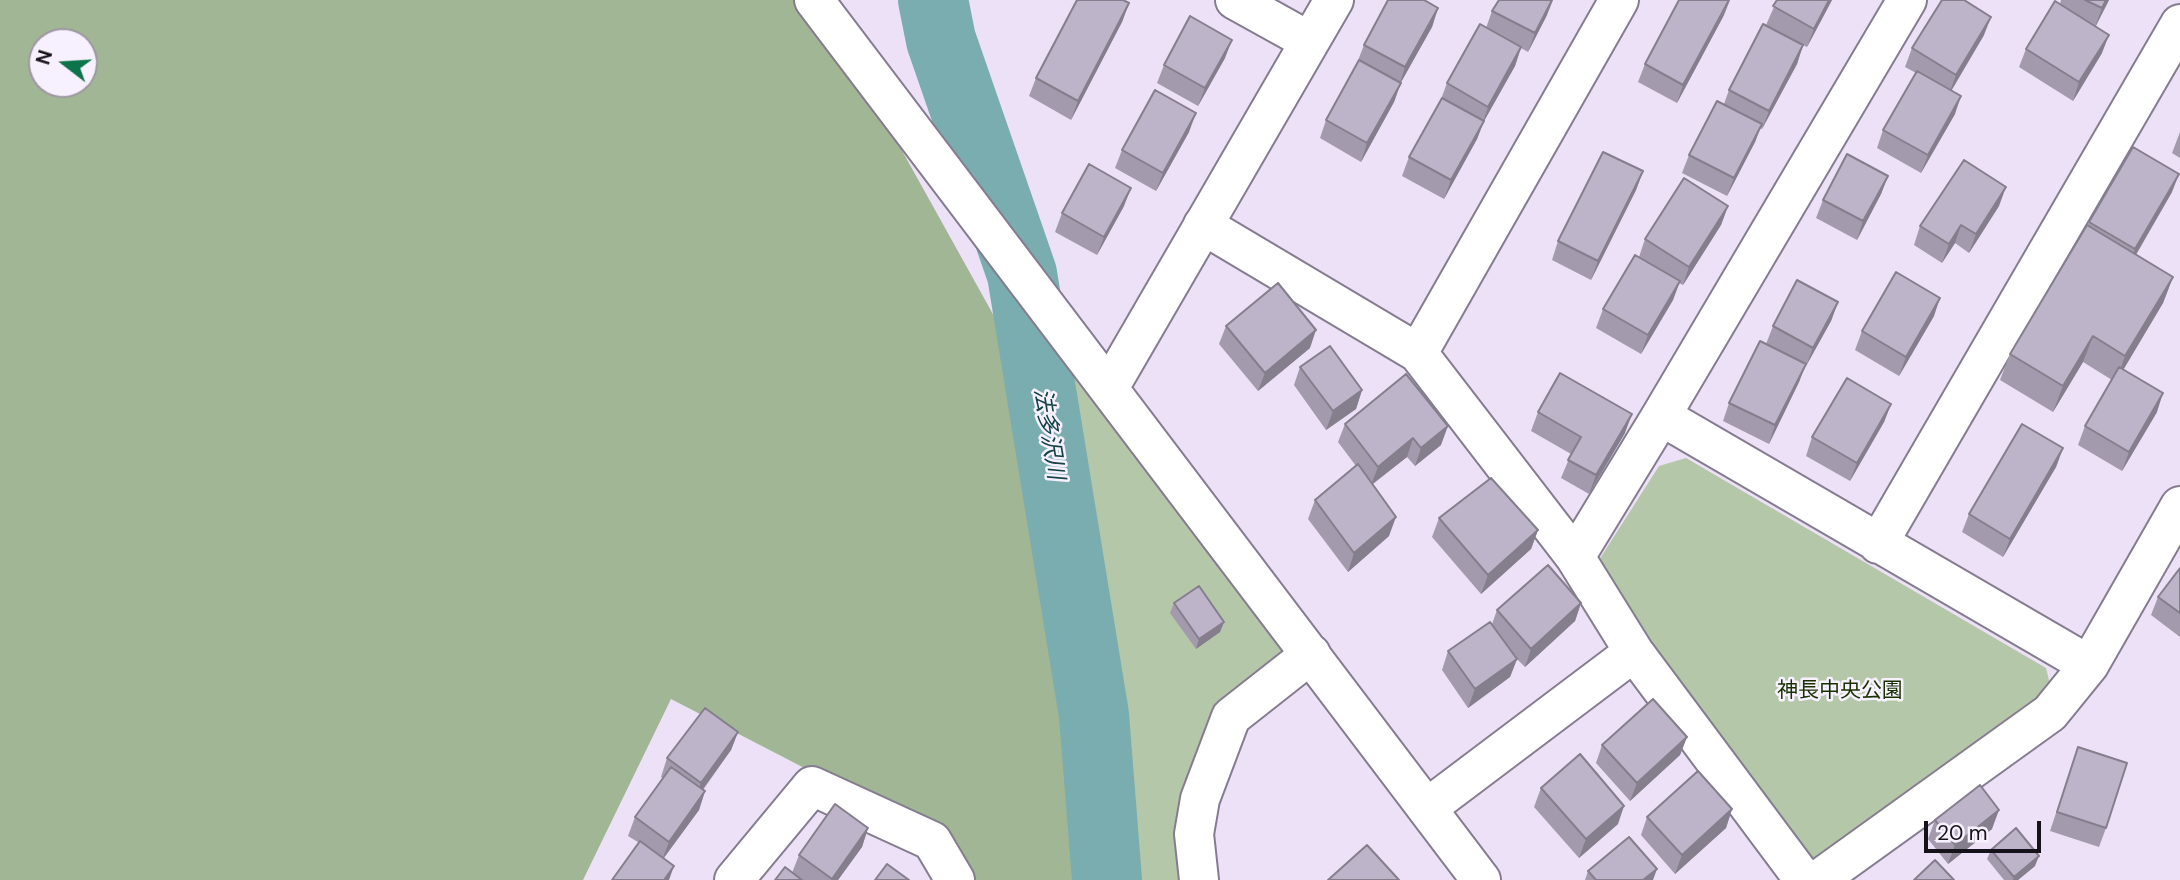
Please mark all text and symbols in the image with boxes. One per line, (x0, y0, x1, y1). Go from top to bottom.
north arrow (28, 28, 98, 98)
text: N (30, 47, 58, 68)
water label: 法多沢川 (1027, 386, 1069, 482)
park label: 神長中央公園 (1777, 678, 1903, 704)
scale bar (1928, 806, 2045, 850)
text: 20 m (1937, 819, 1988, 847)

